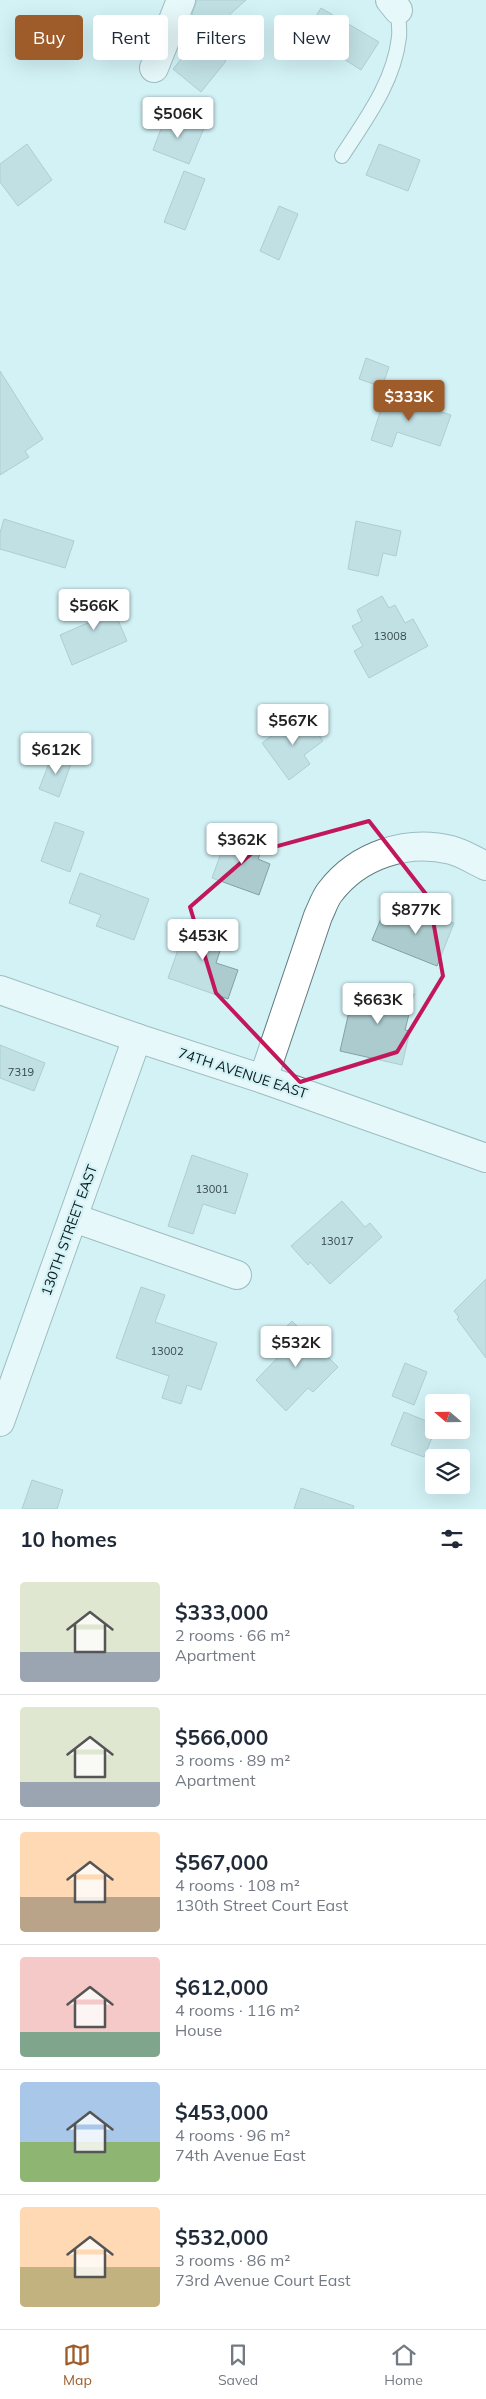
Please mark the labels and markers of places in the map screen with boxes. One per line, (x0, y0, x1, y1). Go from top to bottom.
pin: $506K (143, 96, 213, 139)
pin: $333K (374, 380, 444, 422)
pin: $566K (59, 588, 129, 631)
pin: $567K (258, 704, 328, 746)
pin: $612K (21, 732, 91, 775)
pin: $362K (207, 822, 277, 865)
pin: $877K (381, 892, 451, 935)
pin: $453K (168, 918, 238, 961)
pin: $663K (343, 982, 413, 1025)
pin: $532K (261, 1326, 331, 1368)

